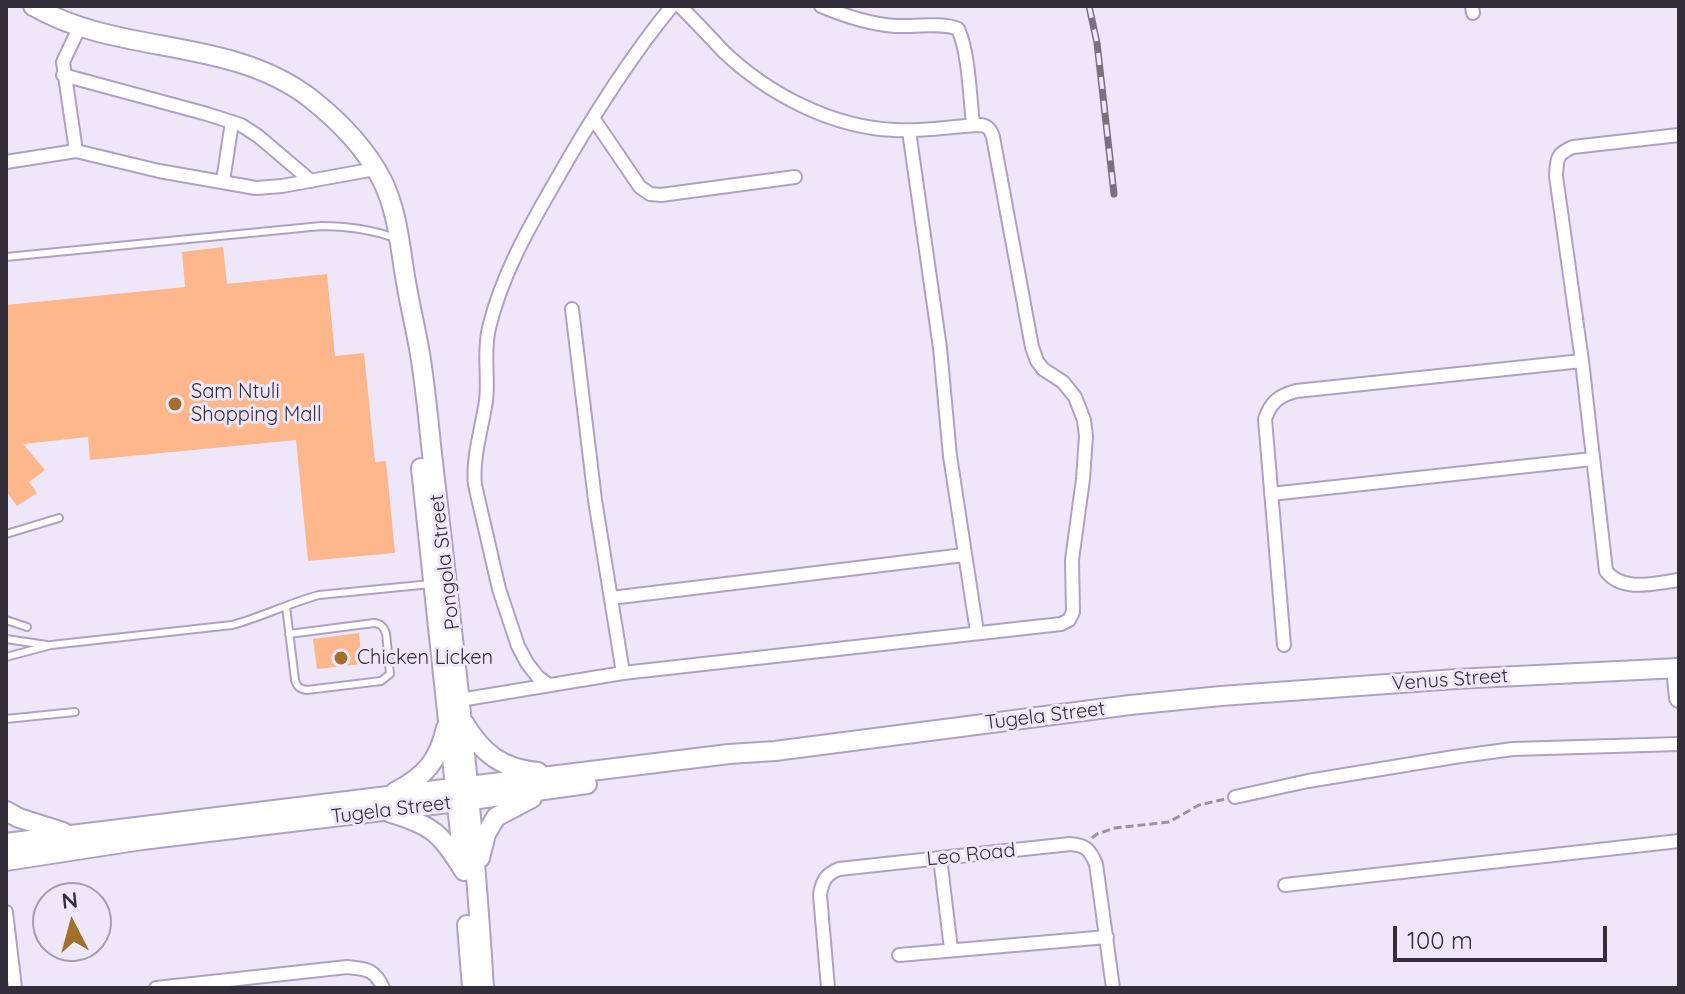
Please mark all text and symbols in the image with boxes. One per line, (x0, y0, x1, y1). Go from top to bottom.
place label: Sam Ntuli Shopping Mall (191, 380, 322, 427)
marker: Sam Ntuli Shopping Mall (166, 395, 184, 413)
street label: Pongola Street (425, 493, 465, 631)
place label: Chicken Licken (357, 646, 493, 670)
marker: Chicken Licken (332, 649, 350, 667)
street label: Venus Street (1391, 664, 1509, 696)
street label: Tugela Street (983, 697, 1107, 735)
street label: Tugela Street (329, 791, 453, 829)
street label: Leo Road (925, 838, 1017, 872)
north arrow (32, 882, 112, 962)
text: N (60, 885, 79, 915)
scale bar (1397, 910, 1611, 960)
text: 100 m (1407, 925, 1473, 955)

